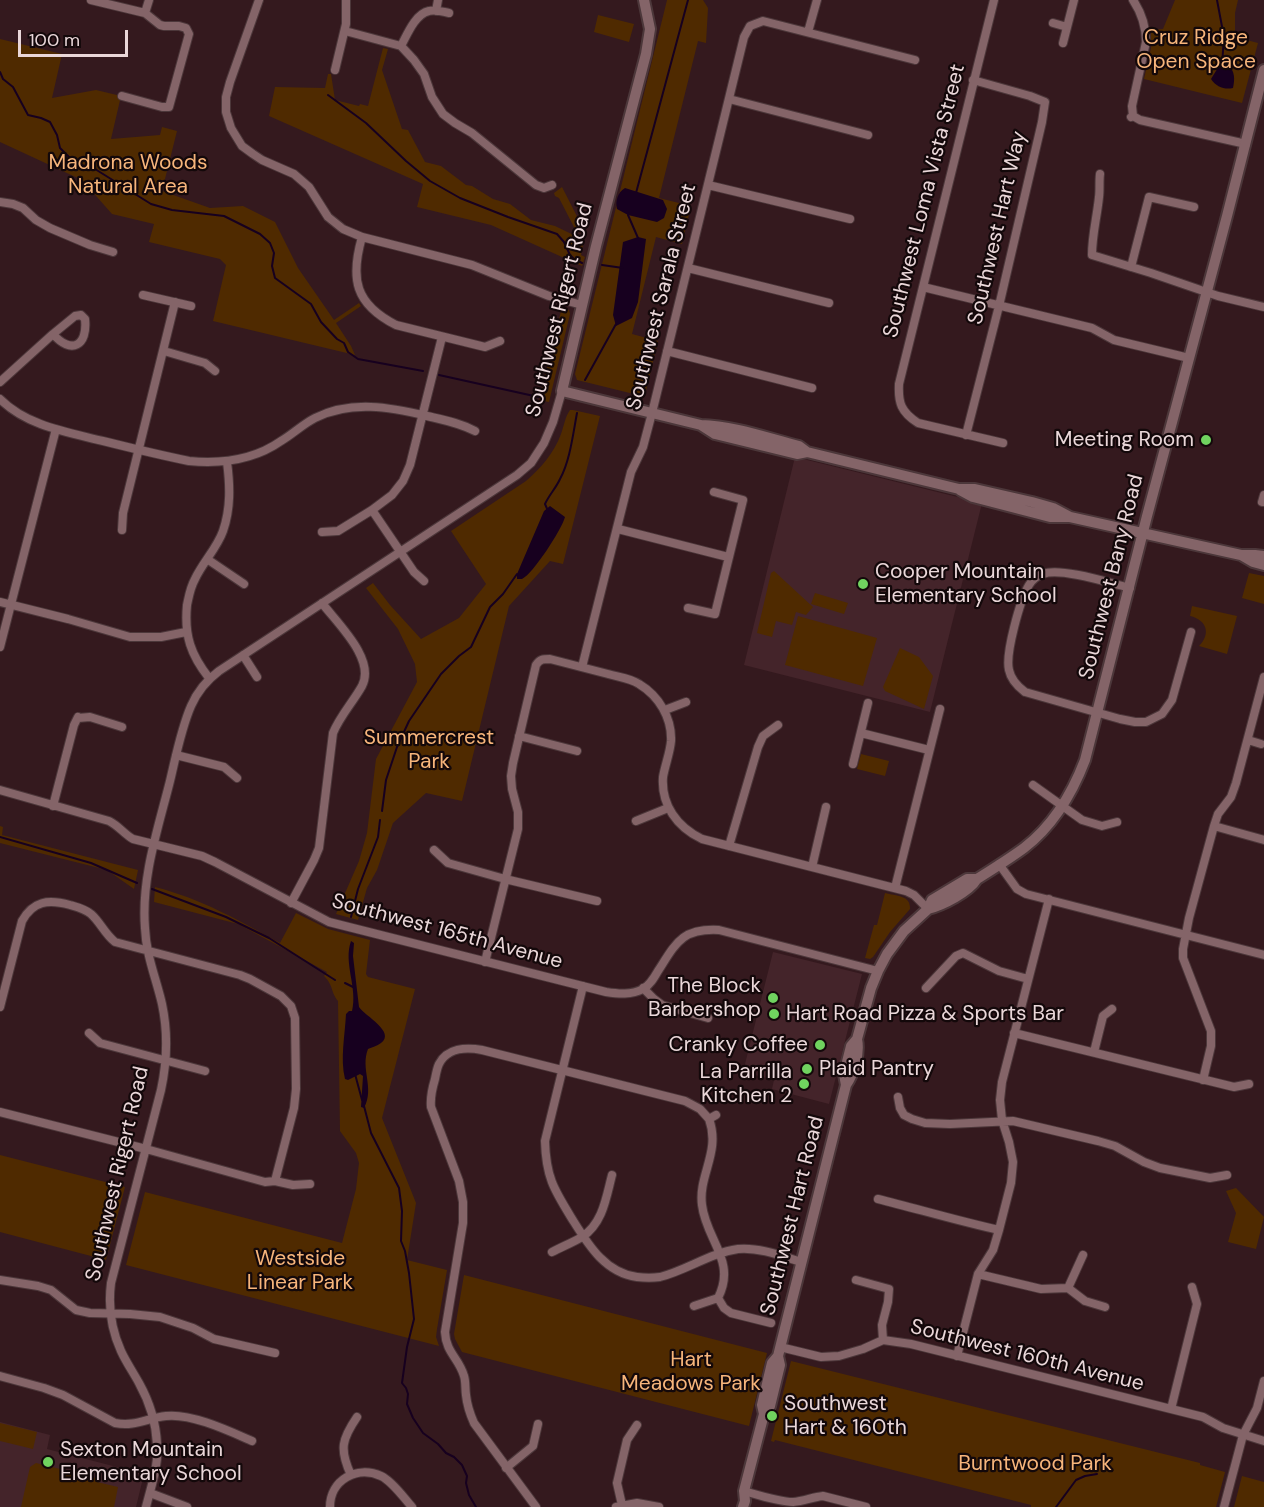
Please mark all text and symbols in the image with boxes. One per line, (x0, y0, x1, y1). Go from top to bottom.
scale bar (21, 18, 130, 56)
park label: Cruz Ridge Open Space (1136, 25, 1256, 75)
text: 100 m (29, 28, 80, 52)
street label: Southwest Loma Vista Street (879, 62, 971, 340)
street label: Southwest Hart Way (963, 129, 1033, 327)
park label: Madrona Woods Natural Area (48, 150, 208, 200)
street label: Southwest Sarala Street (622, 181, 702, 413)
street label: Southwest Rigert Road (521, 200, 599, 420)
place label: Meeting Room (1055, 427, 1194, 453)
marker: Meeting Room (1199, 433, 1213, 447)
street label: Southwest Bany Road (1074, 472, 1150, 682)
place label: Cooper Mountain Elementary School (875, 559, 1057, 609)
marker: Cooper Mountain Elementary School (856, 577, 870, 591)
park label: Summercrest Park (364, 725, 494, 775)
street label: Southwest 165th Avenue (329, 889, 565, 975)
place label: The Block Barbershop (648, 973, 761, 1023)
marker: The Block Barbershop (766, 991, 780, 1005)
place label: Hart Road Pizza & Sports Bar (786, 1001, 1064, 1027)
marker: Hart Road Pizza & Sports Bar (767, 1007, 781, 1021)
place label: Cranky Coffee (669, 1032, 808, 1058)
marker: Cranky Coffee (813, 1038, 827, 1052)
place label: Plaid Pantry (819, 1056, 934, 1082)
place label: La Parrilla Kitchen 2 (699, 1059, 792, 1109)
marker: Plaid Pantry (800, 1062, 814, 1076)
street label: Southwest Rigert Road (81, 1064, 155, 1284)
marker: La Parrilla Kitchen 2 (797, 1077, 811, 1091)
street label: Southwest Hart Road (756, 1114, 830, 1318)
park label: Westside Linear Park (247, 1246, 353, 1296)
street label: Southwest 160th Avenue (908, 1315, 1146, 1397)
park label: Hart Meadows Park (621, 1347, 761, 1397)
place label: Southwest Hart & 160th (784, 1391, 907, 1441)
marker: Southwest Hart & 160th (765, 1409, 779, 1423)
place label: Sexton Mountain Elementary School (60, 1437, 242, 1487)
park label: Burntwood Park (958, 1451, 1112, 1477)
marker: Sexton Mountain Elementary School (41, 1455, 55, 1469)

